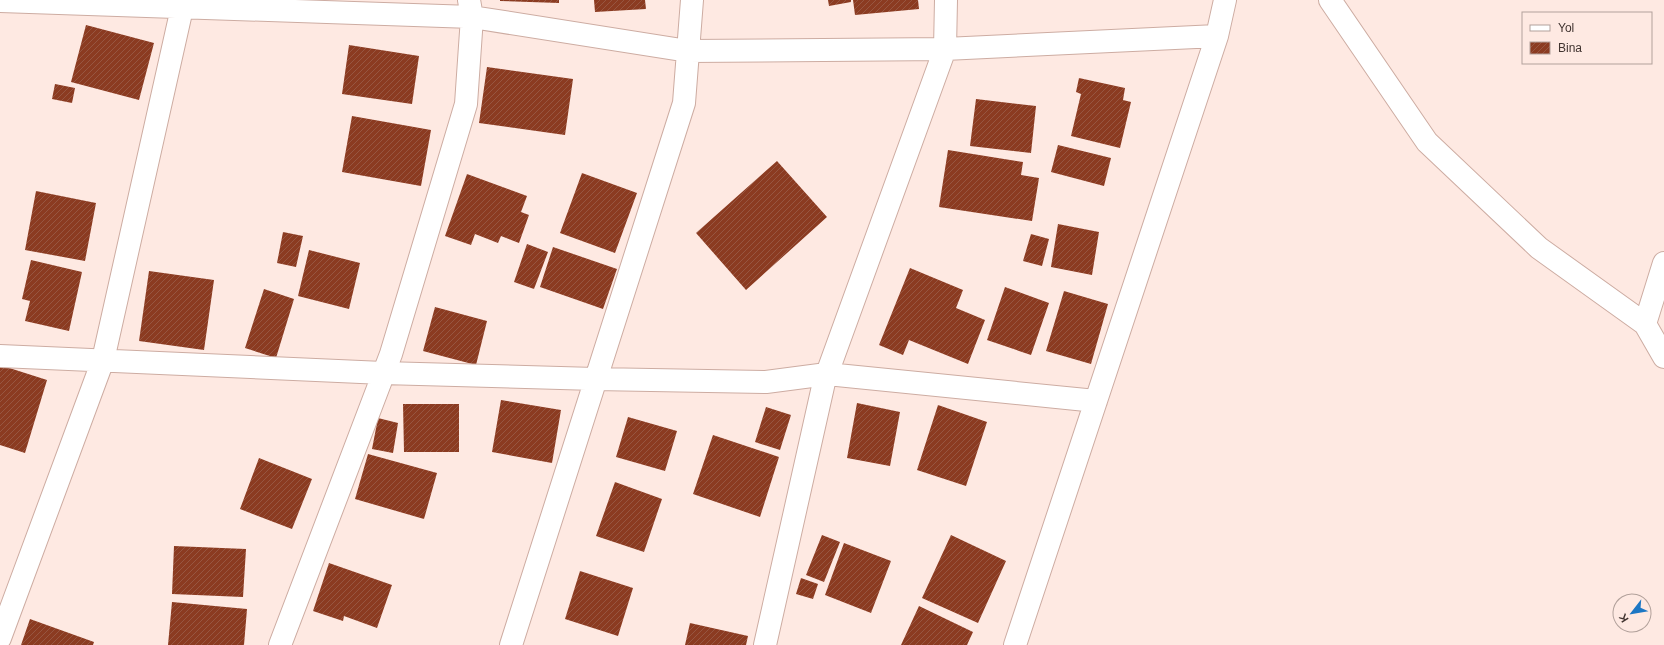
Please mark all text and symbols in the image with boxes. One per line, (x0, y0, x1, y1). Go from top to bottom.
legend (1522, 12, 1652, 64)
text: Yol (1558, 21, 1574, 35)
text: Bina (1558, 41, 1582, 55)
north arrow (1612, 593, 1652, 633)
text: K (1616, 612, 1631, 625)

